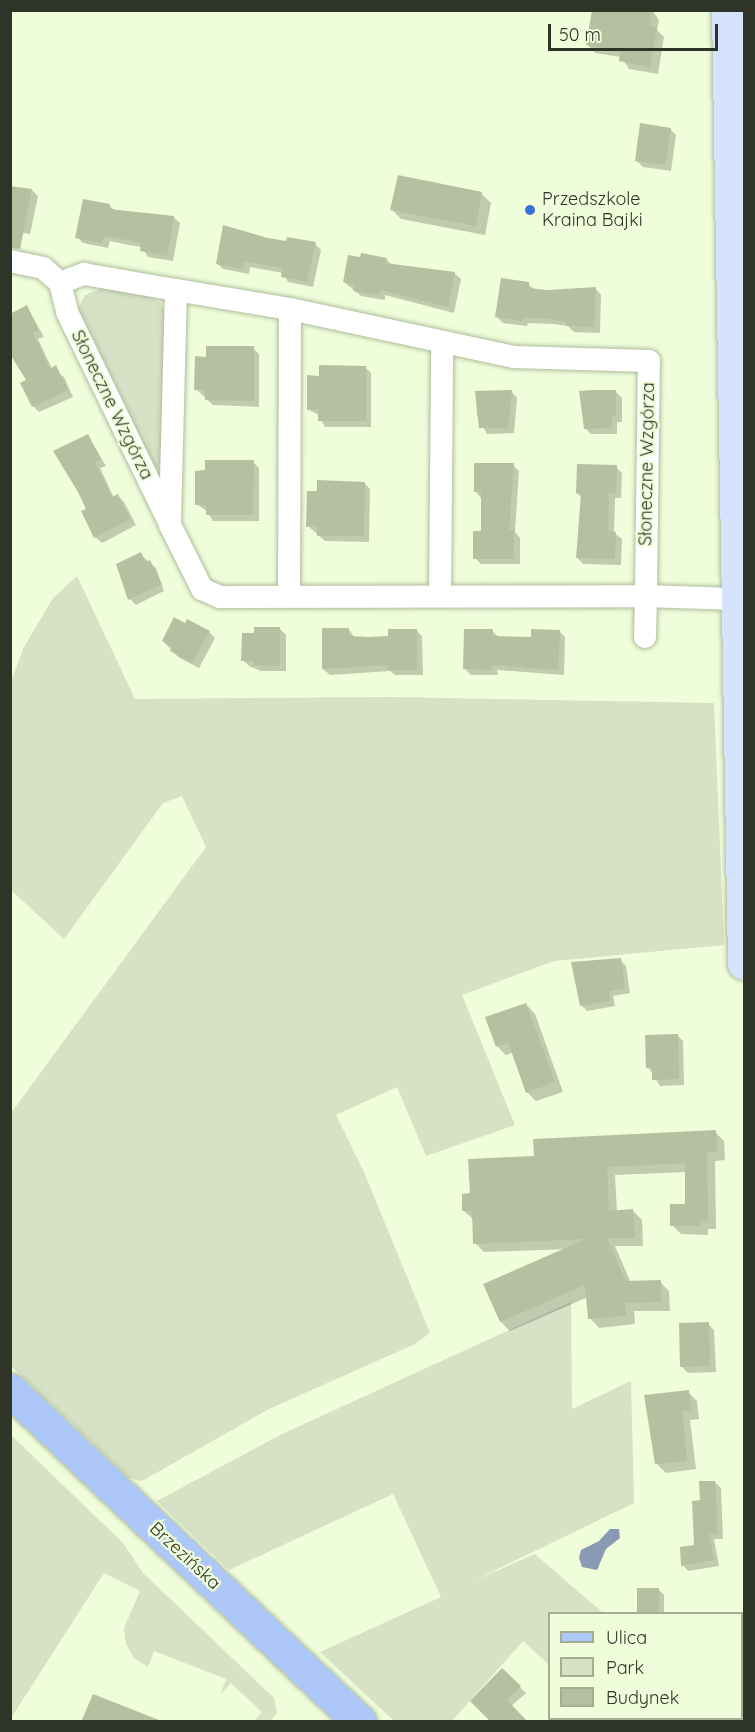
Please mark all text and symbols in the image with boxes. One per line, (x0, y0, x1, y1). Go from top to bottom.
scale bar (551, 12, 720, 50)
text: 50 m (559, 23, 601, 46)
place label: Przedszkole Kraina Bajki (542, 189, 643, 232)
marker: Przedszkole Kraina Bajki (523, 203, 537, 217)
street label: Słoneczne Wzgórza (66, 327, 158, 483)
street label: Słoneczne Wzgórza (635, 382, 659, 546)
street label: Brzezińska (145, 1518, 225, 1594)
legend (548, 1612, 743, 1720)
text: Ulica (606, 1626, 647, 1649)
text: Park (606, 1656, 644, 1679)
text: Budynek (606, 1686, 679, 1709)

